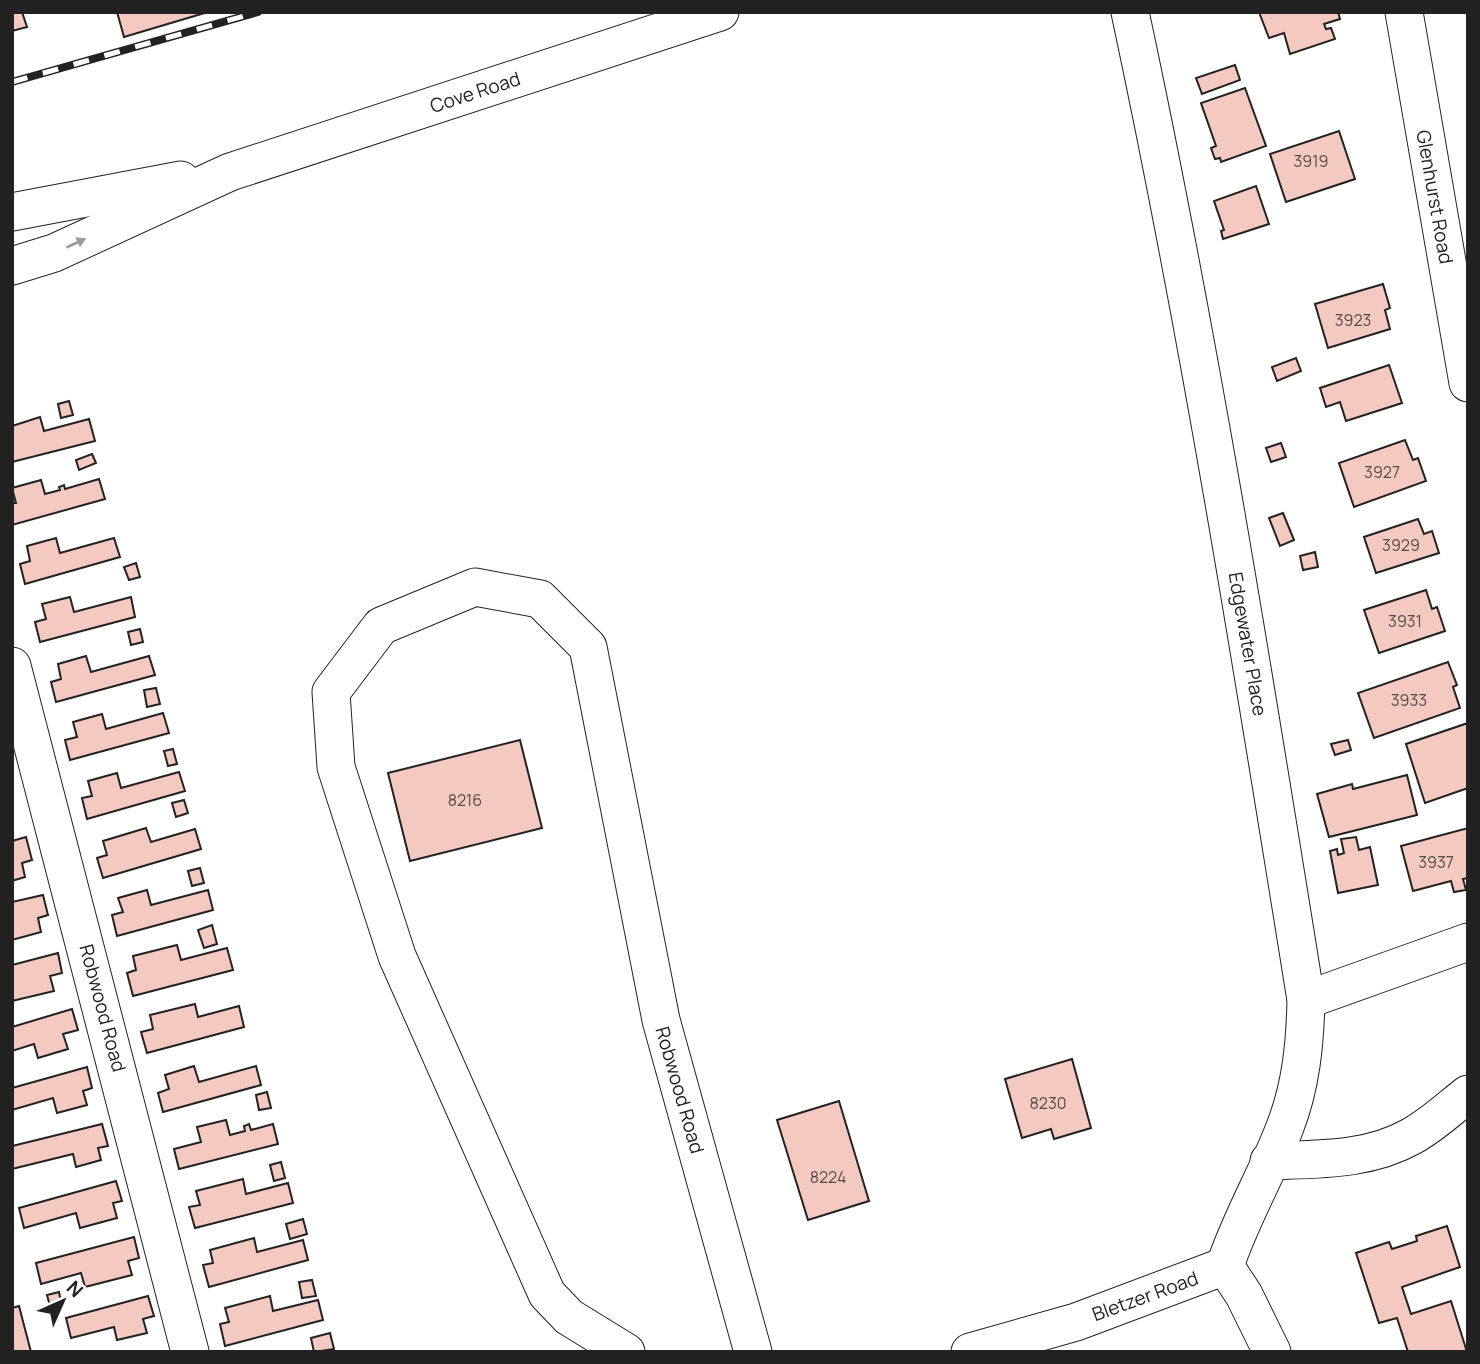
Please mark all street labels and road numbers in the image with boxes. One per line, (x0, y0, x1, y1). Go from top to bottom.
street label: Cove Road (426, 65, 524, 119)
street label: Glenhurst Road (1410, 128, 1460, 266)
street label: Edgewater Place (1223, 570, 1273, 718)
street label: Robwood Road (74, 941, 132, 1075)
street label: Robwood Road (649, 1024, 711, 1156)
street label: Bletzer Road (1088, 1265, 1202, 1327)

